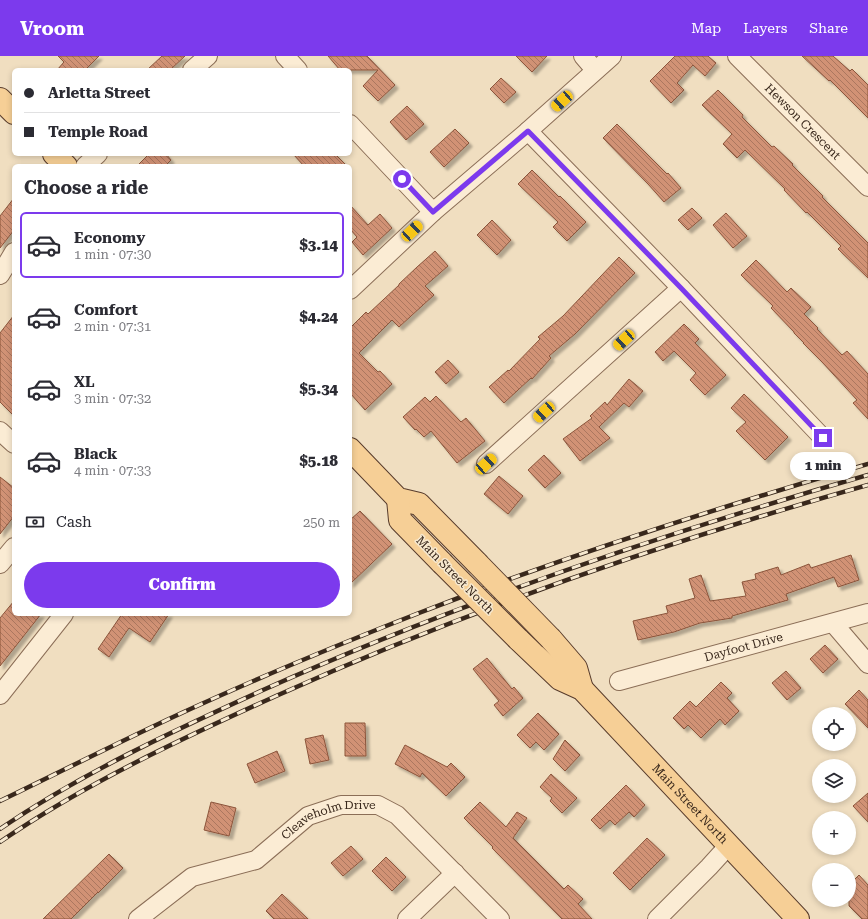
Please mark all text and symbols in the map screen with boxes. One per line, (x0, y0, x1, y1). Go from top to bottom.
text: Vroom (20, 17, 84, 40)
text: Map (691, 20, 721, 36)
text: Layers (743, 20, 787, 36)
text: Share (809, 20, 848, 36)
street label: Hewson Crescent (762, 81, 844, 163)
text: Arletta Street (48, 84, 150, 102)
car (549, 89, 575, 113)
text: Temple Road (48, 123, 148, 141)
route start (393, 170, 411, 188)
text: Choose a ride (24, 177, 148, 198)
car (399, 218, 425, 244)
icon: car (26, 227, 62, 263)
text: Economy (74, 229, 145, 247)
text: $3.14 (299, 236, 338, 254)
text: 1 min · 07:30 (74, 247, 151, 262)
icon: car (26, 299, 62, 335)
text: Comfort (74, 301, 138, 319)
text: $4.24 (299, 308, 338, 326)
text: 2 min · 07:31 (74, 319, 151, 334)
car (611, 328, 637, 352)
icon: car (26, 371, 62, 407)
text: XL (74, 373, 95, 391)
text: $5.34 (299, 380, 338, 398)
text: 3 min · 07:32 (74, 391, 151, 406)
car (531, 400, 557, 424)
route end (814, 429, 832, 447)
icon: car (26, 443, 62, 479)
text: Black (74, 445, 117, 463)
text: $5.18 (299, 452, 338, 470)
car (473, 452, 499, 476)
callout: 1 min (790, 452, 856, 480)
text: 1 min (805, 458, 841, 473)
text: 4 min · 07:33 (74, 463, 151, 478)
icon: cash (24, 511, 46, 533)
text: Cash (56, 513, 92, 531)
text: 250 m (303, 515, 340, 530)
street label: Main Street North (413, 533, 497, 617)
button: Confirm (24, 562, 340, 608)
street label: Dayfoot Drive (703, 630, 785, 664)
map controls (812, 707, 856, 907)
button: locate (812, 707, 856, 751)
button: layers (812, 759, 856, 803)
street label: Main Street North (649, 761, 731, 847)
street label: Cleaveholm Drive (278, 798, 376, 843)
button: + (812, 811, 856, 855)
button: − (812, 863, 856, 907)

